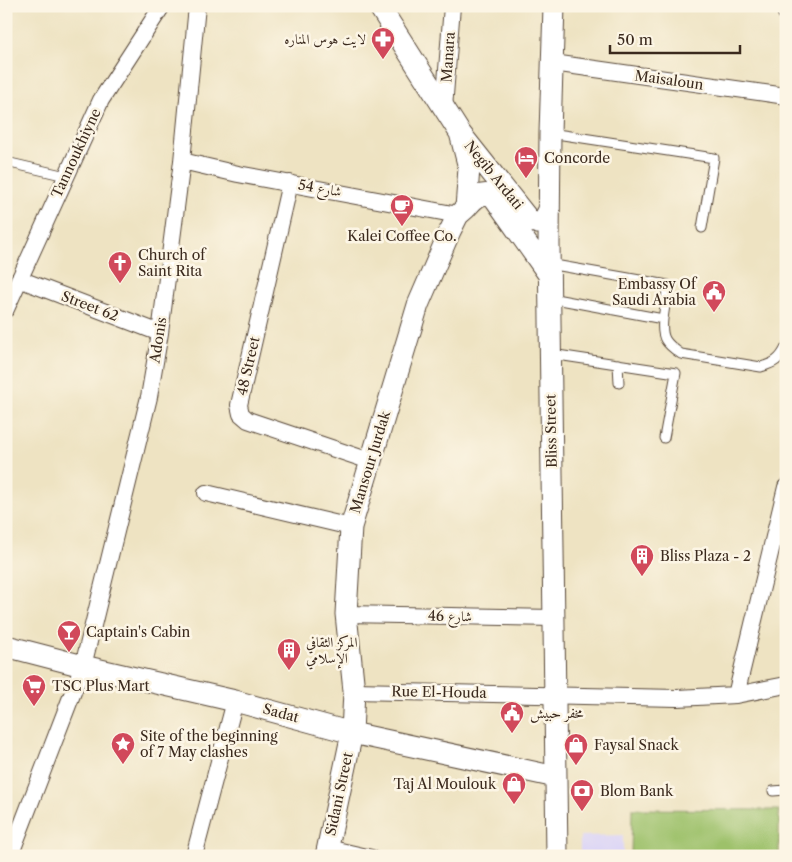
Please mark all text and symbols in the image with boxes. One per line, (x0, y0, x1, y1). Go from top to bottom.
scale bar (610, 22, 740, 54)
pharmacy icon: لايت هوس المناره (370, 26, 396, 60)
place label: لايت هوس المناره (284, 30, 366, 48)
street label: Manara (437, 30, 459, 83)
text: 50 m (617, 30, 653, 49)
street label: Maisaloun (633, 66, 705, 94)
street label: Tannoukhiyne (47, 105, 105, 201)
street label: Negib Ardati (461, 137, 527, 213)
hotel icon: Concorde (513, 145, 539, 179)
place label: Concorde (544, 149, 610, 167)
street label: شارع 54 (296, 175, 343, 204)
cafe icon: Kalei Coffee Co. (389, 193, 415, 227)
place label: Kalei Coffee Co. (347, 227, 457, 245)
place label: Church of Saint Rita (138, 246, 207, 280)
church icon: Church of Saint Rita (107, 250, 133, 284)
place label: Embassy Of Saudi Arabia (612, 275, 698, 309)
public building icon: Embassy Of Saudi Arabia (701, 279, 727, 313)
street label: Street 62 (59, 287, 121, 325)
street label: Adonis (145, 316, 171, 365)
street label: 48 Street (233, 335, 264, 397)
street label: Bliss Street (541, 394, 561, 468)
street label: Mansour Jurdak (346, 408, 394, 515)
building icon: Bliss Plaza - 2 (629, 543, 655, 577)
place label: Bliss Plaza - 2 (660, 547, 751, 565)
street label: شارع 46 (428, 607, 472, 628)
bar icon: Captain's Cabin (56, 619, 82, 653)
place label: Captain's Cabin (86, 623, 191, 641)
place label: المركز الثقافي الإسلامي (306, 633, 358, 670)
building icon: المركز الثقافي الإسلامي (276, 637, 302, 671)
supermarket icon: TSC Plus Mart (21, 673, 47, 707)
place label: TSC Plus Mart (52, 677, 150, 695)
street label: Rue El-Houda (391, 682, 487, 702)
street label: Sadat (261, 700, 301, 726)
public building icon: مخفر حبيش (499, 700, 525, 734)
place label: مخفر حبيش (530, 704, 584, 723)
place label: Site of the beginning of 7 May clashes (140, 727, 278, 761)
place icon: Site of the beginning of 7 May clashes (110, 731, 136, 765)
shop icon: Faysal Snack (563, 732, 589, 766)
place label: Faysal Snack (594, 736, 679, 754)
street label: Sidani Street (321, 751, 357, 837)
shop icon: Taj Al Moulouk (501, 771, 527, 805)
place label: Taj Al Moulouk (394, 775, 497, 793)
bank icon: Blom Bank (569, 778, 595, 812)
place label: Blom Bank (600, 782, 674, 800)

